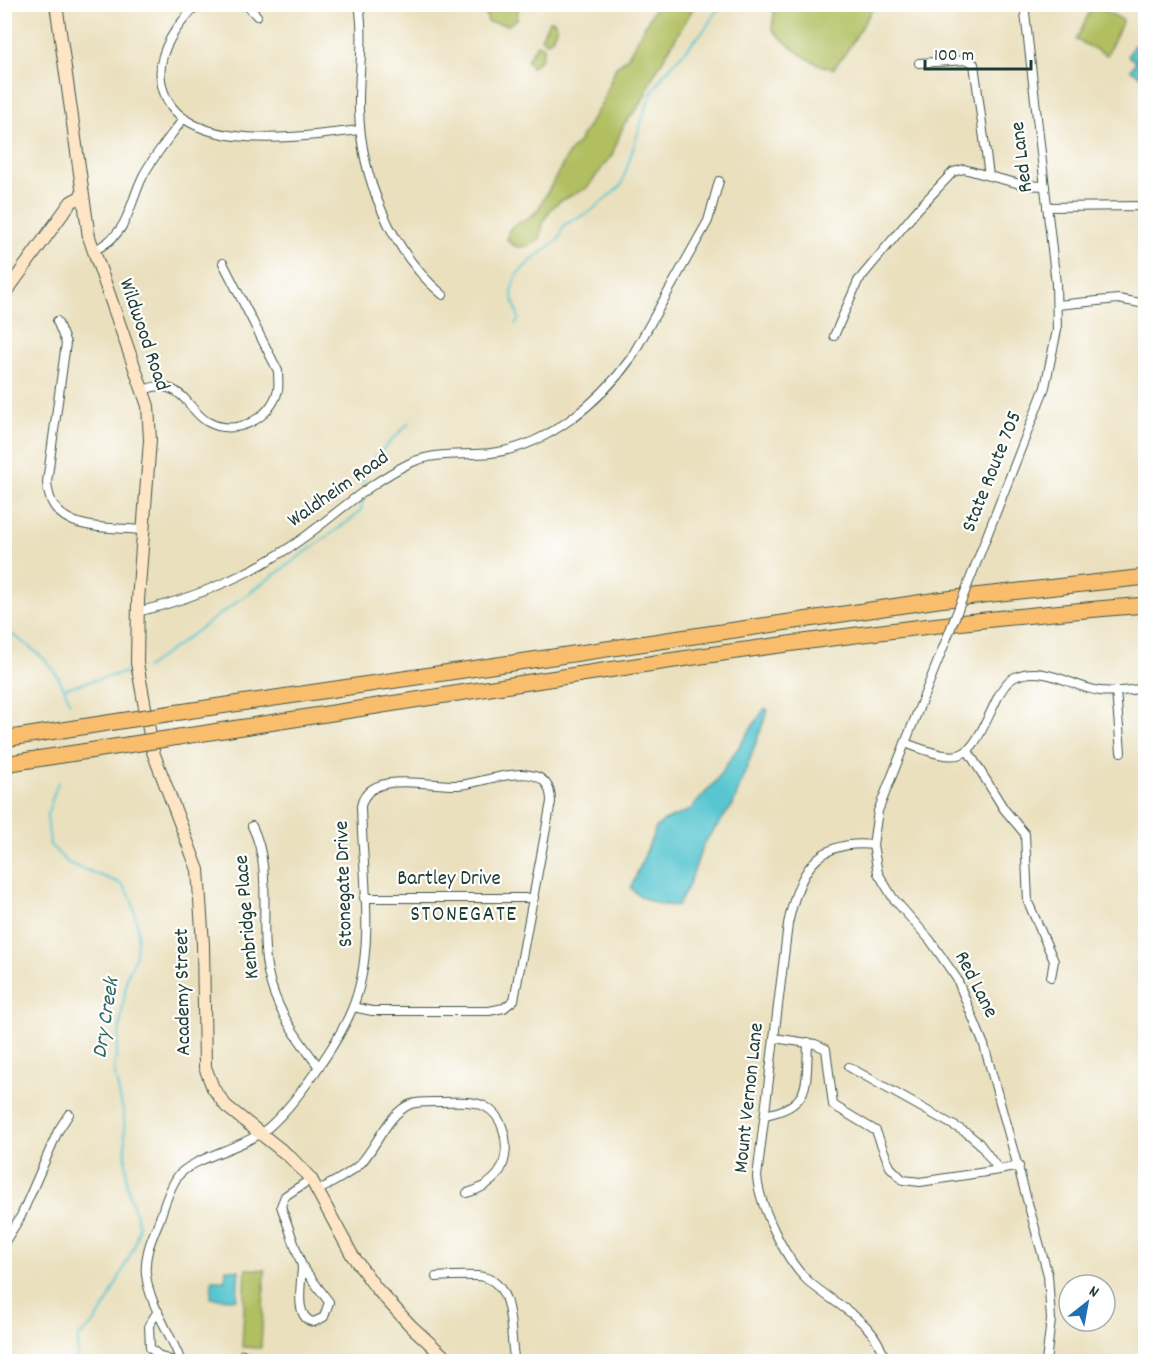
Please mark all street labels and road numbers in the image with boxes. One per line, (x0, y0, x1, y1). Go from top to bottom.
street label: Red Lane (1004, 120, 1042, 194)
street label: Wildwood Road (110, 275, 176, 395)
street label: State Route 705 (955, 407, 1031, 537)
street label: Waldheim Road (282, 444, 396, 536)
street label: Stonegate Drive (328, 820, 362, 948)
street label: Kenbridge Place (228, 854, 268, 980)
street label: Bartley Drive (397, 865, 501, 895)
street label: Academy Street (168, 928, 200, 1056)
street label: Red Lane (945, 946, 1005, 1024)
street label: Mount Vernon Lane (727, 1021, 773, 1175)

